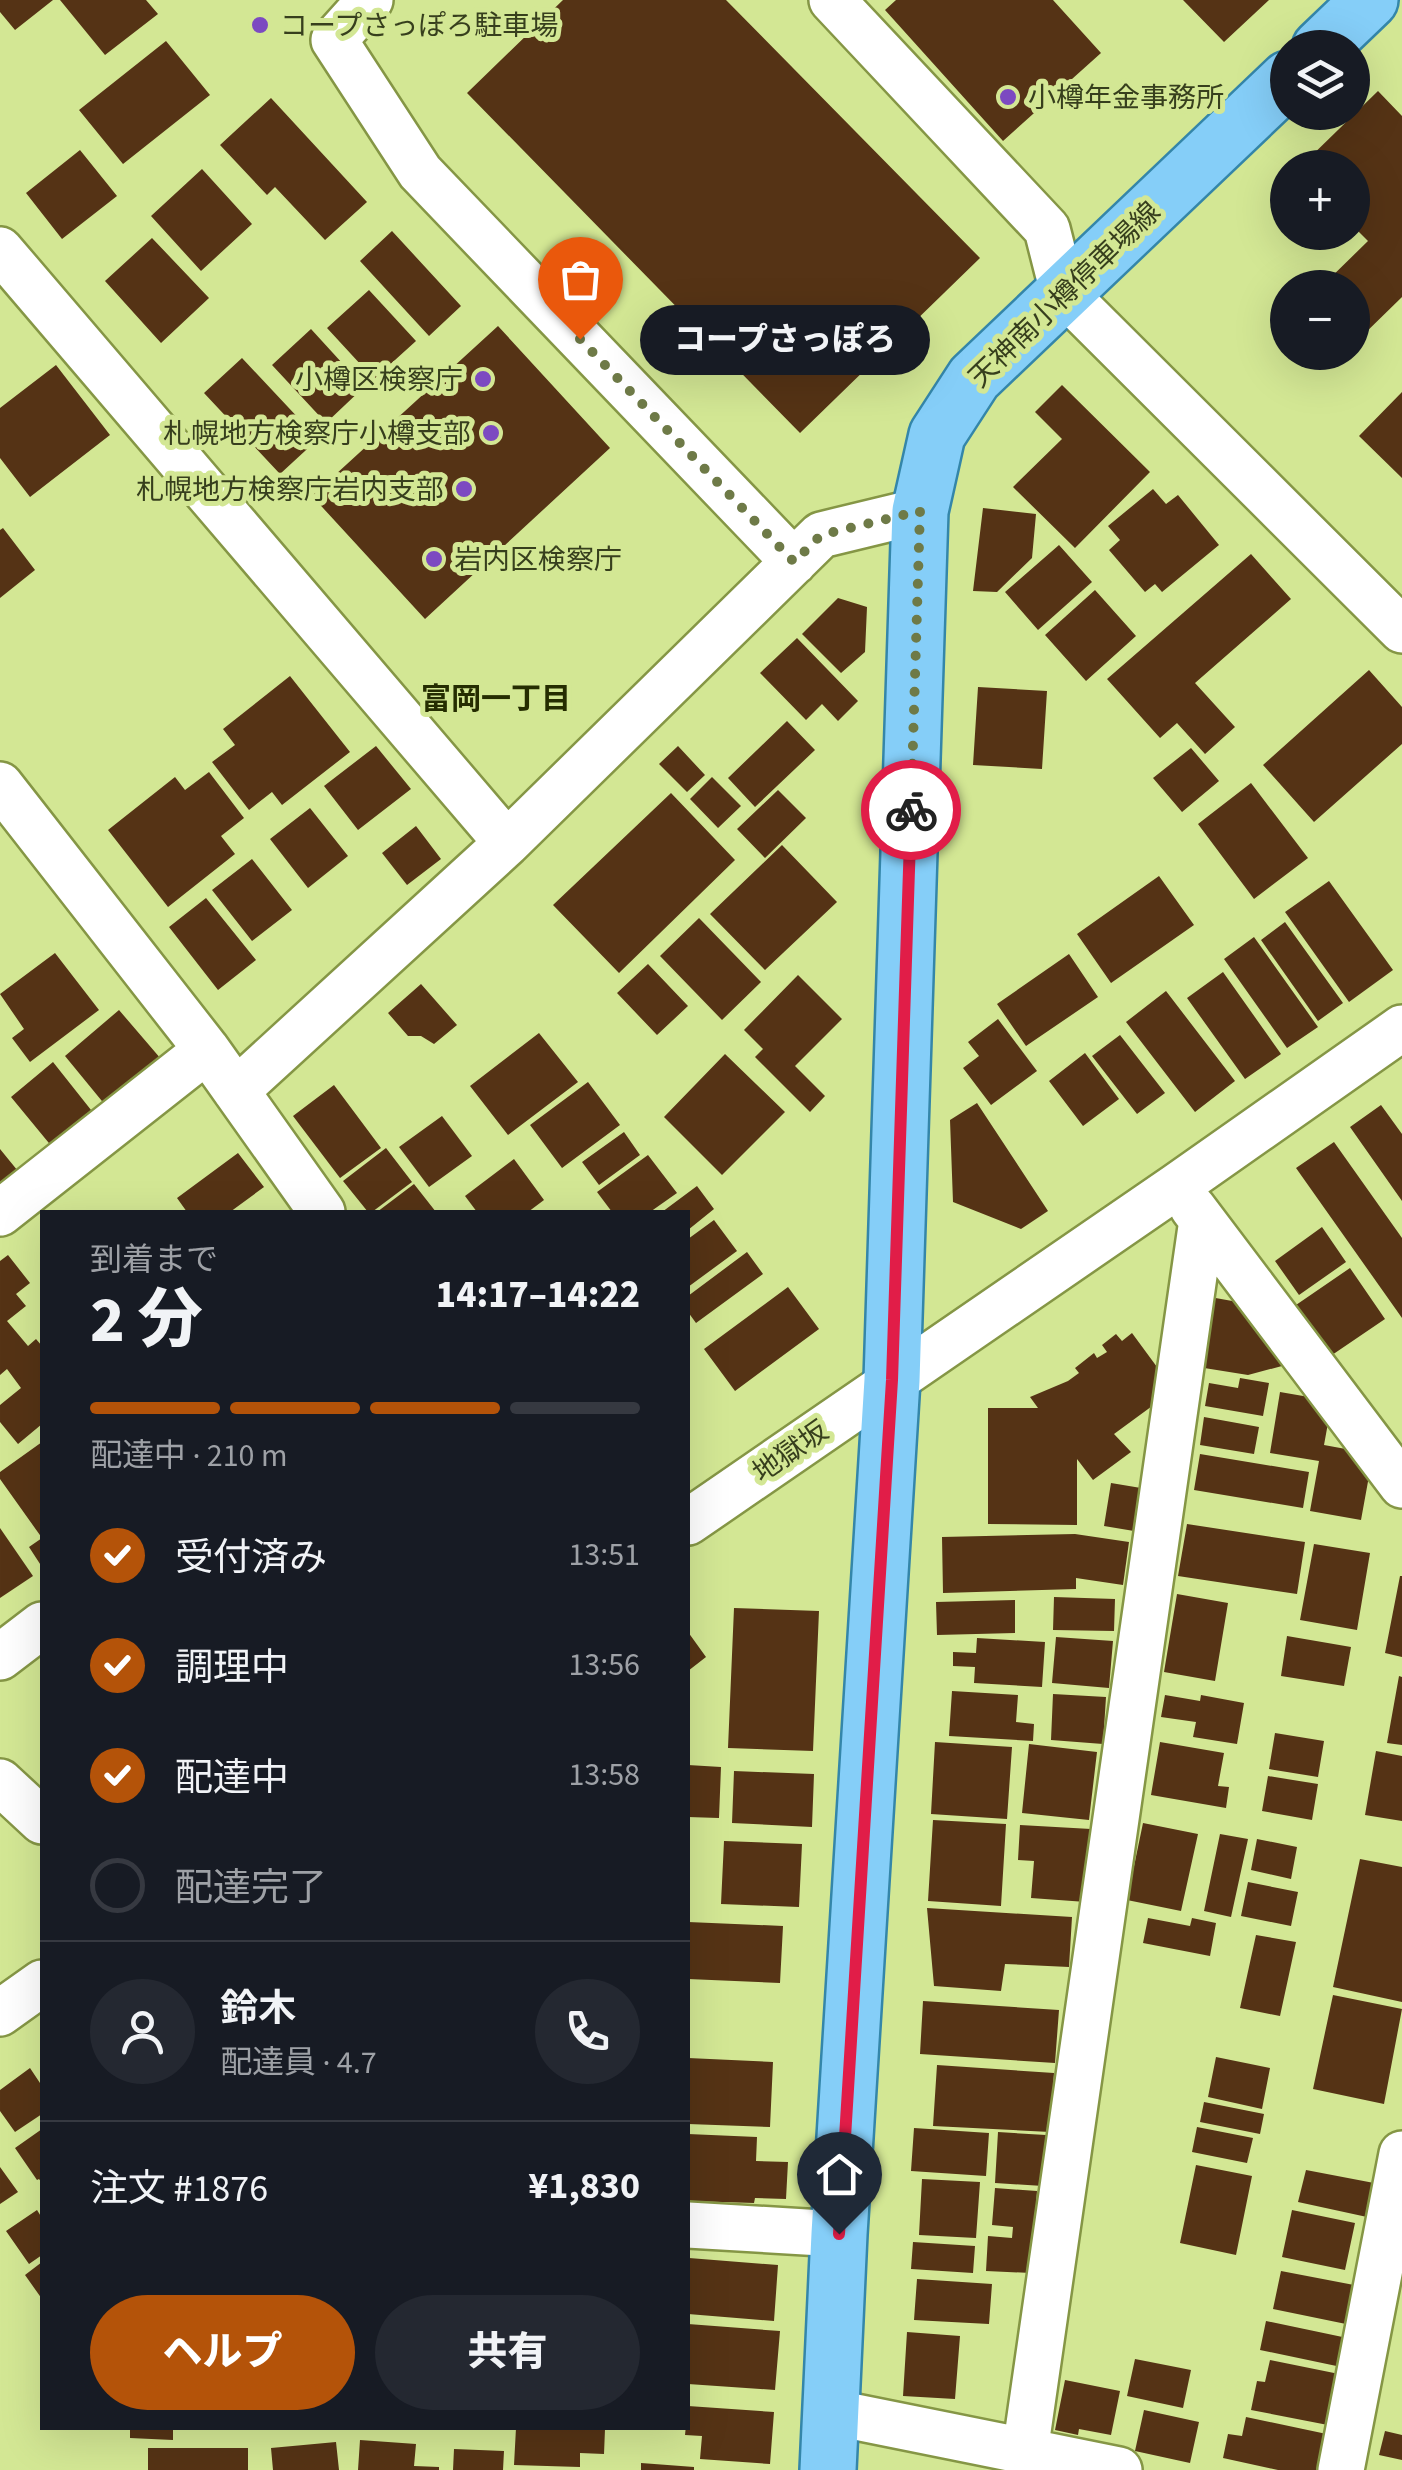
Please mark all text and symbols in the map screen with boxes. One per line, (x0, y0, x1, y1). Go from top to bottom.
place label: コープさっぽろ駐車場 (280, 6, 558, 46)
marker: コープさっぽろ駐車場 (249, 14, 271, 36)
map controls (1270, 30, 1370, 370)
button: layers (1270, 30, 1370, 130)
place label: 小樽年金事務所 (1028, 78, 1224, 118)
marker: 小樽年金事務所 (997, 86, 1019, 108)
button: + (1270, 150, 1370, 250)
street label: 天神南小樽停車場線 (960, 193, 1169, 397)
pin (538, 237, 623, 340)
icon: bag (553, 252, 608, 307)
button: − (1270, 270, 1370, 370)
callout: コープさっぽろ (640, 304, 930, 374)
text: コープさっぽろ (674, 317, 896, 363)
place label: 小樽区検察庁 (295, 360, 463, 400)
marker: 小樽区検察庁 (472, 368, 494, 390)
place label: 札幌地方検察庁小樽支部 (163, 414, 471, 454)
marker: 札幌地方検察庁小樽支部 (480, 422, 502, 444)
place label: 札幌地方検察庁岩内支部 (136, 470, 444, 510)
marker: 札幌地方検察庁岩内支部 (453, 478, 475, 500)
place label: 岩内区検察庁 (454, 540, 622, 580)
marker: 岩内区検察庁 (423, 548, 445, 570)
district label: 富岡一丁目 (421, 678, 571, 721)
courier (861, 760, 961, 860)
icon: bike (884, 783, 939, 838)
text: 到着まで (90, 1237, 218, 1283)
text: 14:17–14:22 (436, 1268, 640, 1322)
text: 2 分 (90, 1274, 203, 1367)
street label: 地獄坂 (745, 1411, 836, 1492)
text: 配達中 · 210 m (90, 1433, 287, 1479)
icon: check (90, 1528, 145, 1583)
text: 受付済み (175, 1531, 327, 1585)
text: 13:51 (568, 1532, 640, 1578)
icon: check (90, 1638, 145, 1693)
text: 調理中 (175, 1641, 289, 1695)
text: 13:56 (568, 1642, 640, 1688)
icon: check (90, 1748, 145, 1803)
text: 配達中 (175, 1751, 289, 1805)
text: 13:58 (568, 1752, 640, 1798)
text: 配達完了 (175, 1861, 327, 1915)
button: person (90, 1979, 195, 2084)
button: phone (535, 1979, 640, 2084)
text: 鈴木 (220, 1982, 296, 2036)
text: 配達員 · 4.7 (220, 2040, 377, 2086)
pin (797, 2132, 882, 2235)
icon: home (812, 2147, 867, 2202)
text: ¥1,830 (528, 2159, 640, 2213)
text: 注文 #1876 (90, 2162, 268, 2216)
button: ヘルプ (90, 2295, 355, 2410)
button: 共有 (375, 2295, 640, 2410)

